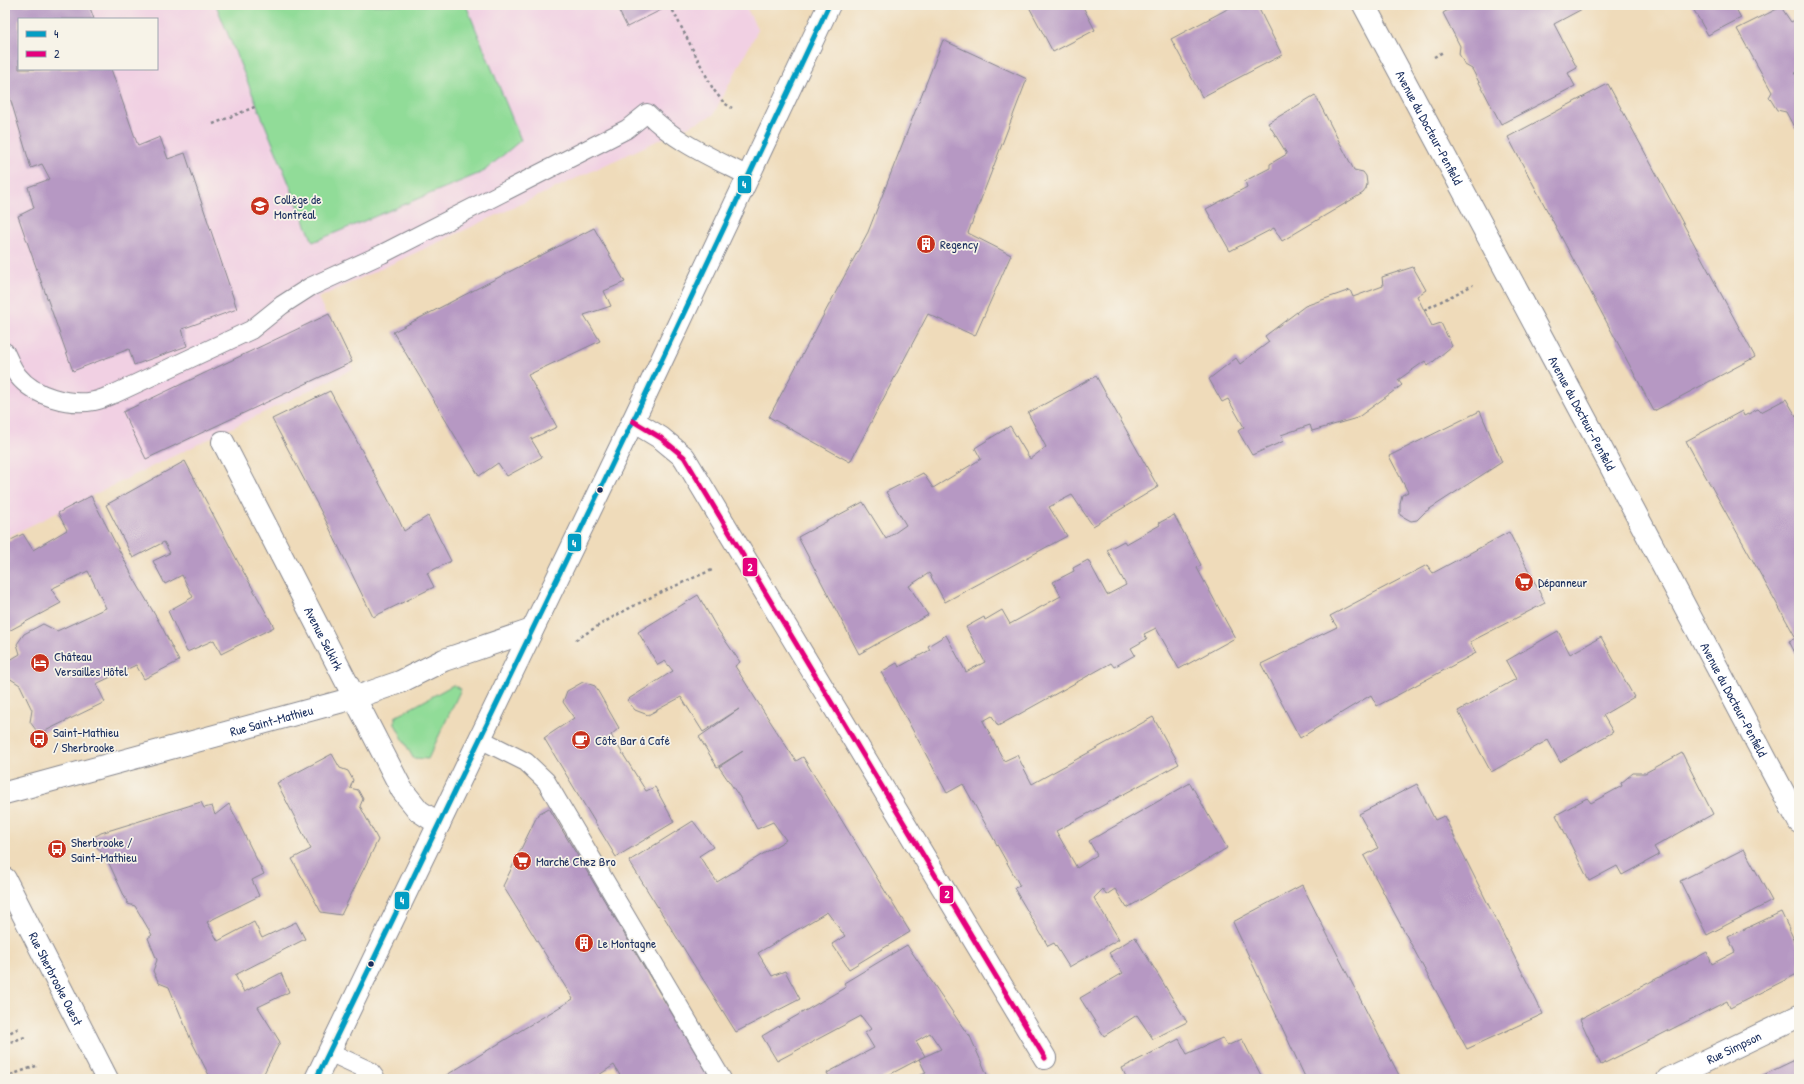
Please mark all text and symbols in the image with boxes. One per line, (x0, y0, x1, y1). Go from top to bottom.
legend (18, 18, 158, 70)
text: 4 (54, 25, 59, 42)
text: 2 (54, 45, 60, 62)
street label: Avenue du Docteur-Penfield (1392, 67, 1468, 188)
line badge: 4 (737, 175, 752, 194)
text: 4 (742, 177, 746, 191)
place label: Collège de Montréal (274, 190, 321, 223)
school or university icon: Collège de Montréal (249, 195, 271, 217)
building icon: Regency (915, 233, 937, 255)
place label: Regency (940, 235, 979, 253)
street label: Avenue du Docteur-Penfield (1544, 353, 1620, 474)
unlabelled marker (595, 485, 605, 495)
line badge: 4 (567, 533, 582, 552)
text: 4 (572, 536, 576, 550)
line badge: 2 (742, 557, 758, 577)
text: 2 (747, 560, 753, 574)
supermarket icon: Dépanneur (1513, 571, 1535, 593)
place label: Dépanneur (1538, 573, 1587, 591)
street label: Avenue Selkirk (300, 604, 348, 674)
street label: Avenue du Docteur-Penfield (1696, 639, 1772, 760)
place label: Château Versailles Hôtel (54, 647, 128, 680)
hotel icon: Château Versailles Hôtel (29, 652, 51, 674)
street label: Rue Saint-Mathieu (228, 701, 315, 740)
place label: Saint-Mathieu / Sherbrooke (53, 723, 119, 756)
bus stop icon: Saint-Mathieu / Sherbrooke (28, 728, 50, 750)
cafe icon: Côte Bar á Café (570, 729, 592, 751)
place label: Côte Bar á Café (595, 731, 670, 749)
place label: Sherbrooke / Saint-Mathieu (71, 833, 137, 866)
bus stop icon: Sherbrooke / Saint-Mathieu (46, 838, 68, 860)
supermarket icon: Marché Chez Bro (511, 850, 533, 872)
place label: Marché Chez Bro (536, 852, 616, 870)
line badge: 2 (939, 885, 954, 904)
text: 2 (944, 887, 950, 901)
line badge: 4 (394, 891, 410, 910)
text: 4 (400, 893, 404, 907)
street label: Rue Sherbrooke Ouest (25, 929, 87, 1029)
building icon: Le Montagne (573, 932, 595, 954)
place label: Le Montagne (598, 934, 656, 952)
unlabelled marker (366, 959, 376, 969)
street label: Rue Simpson (1703, 1026, 1764, 1068)

